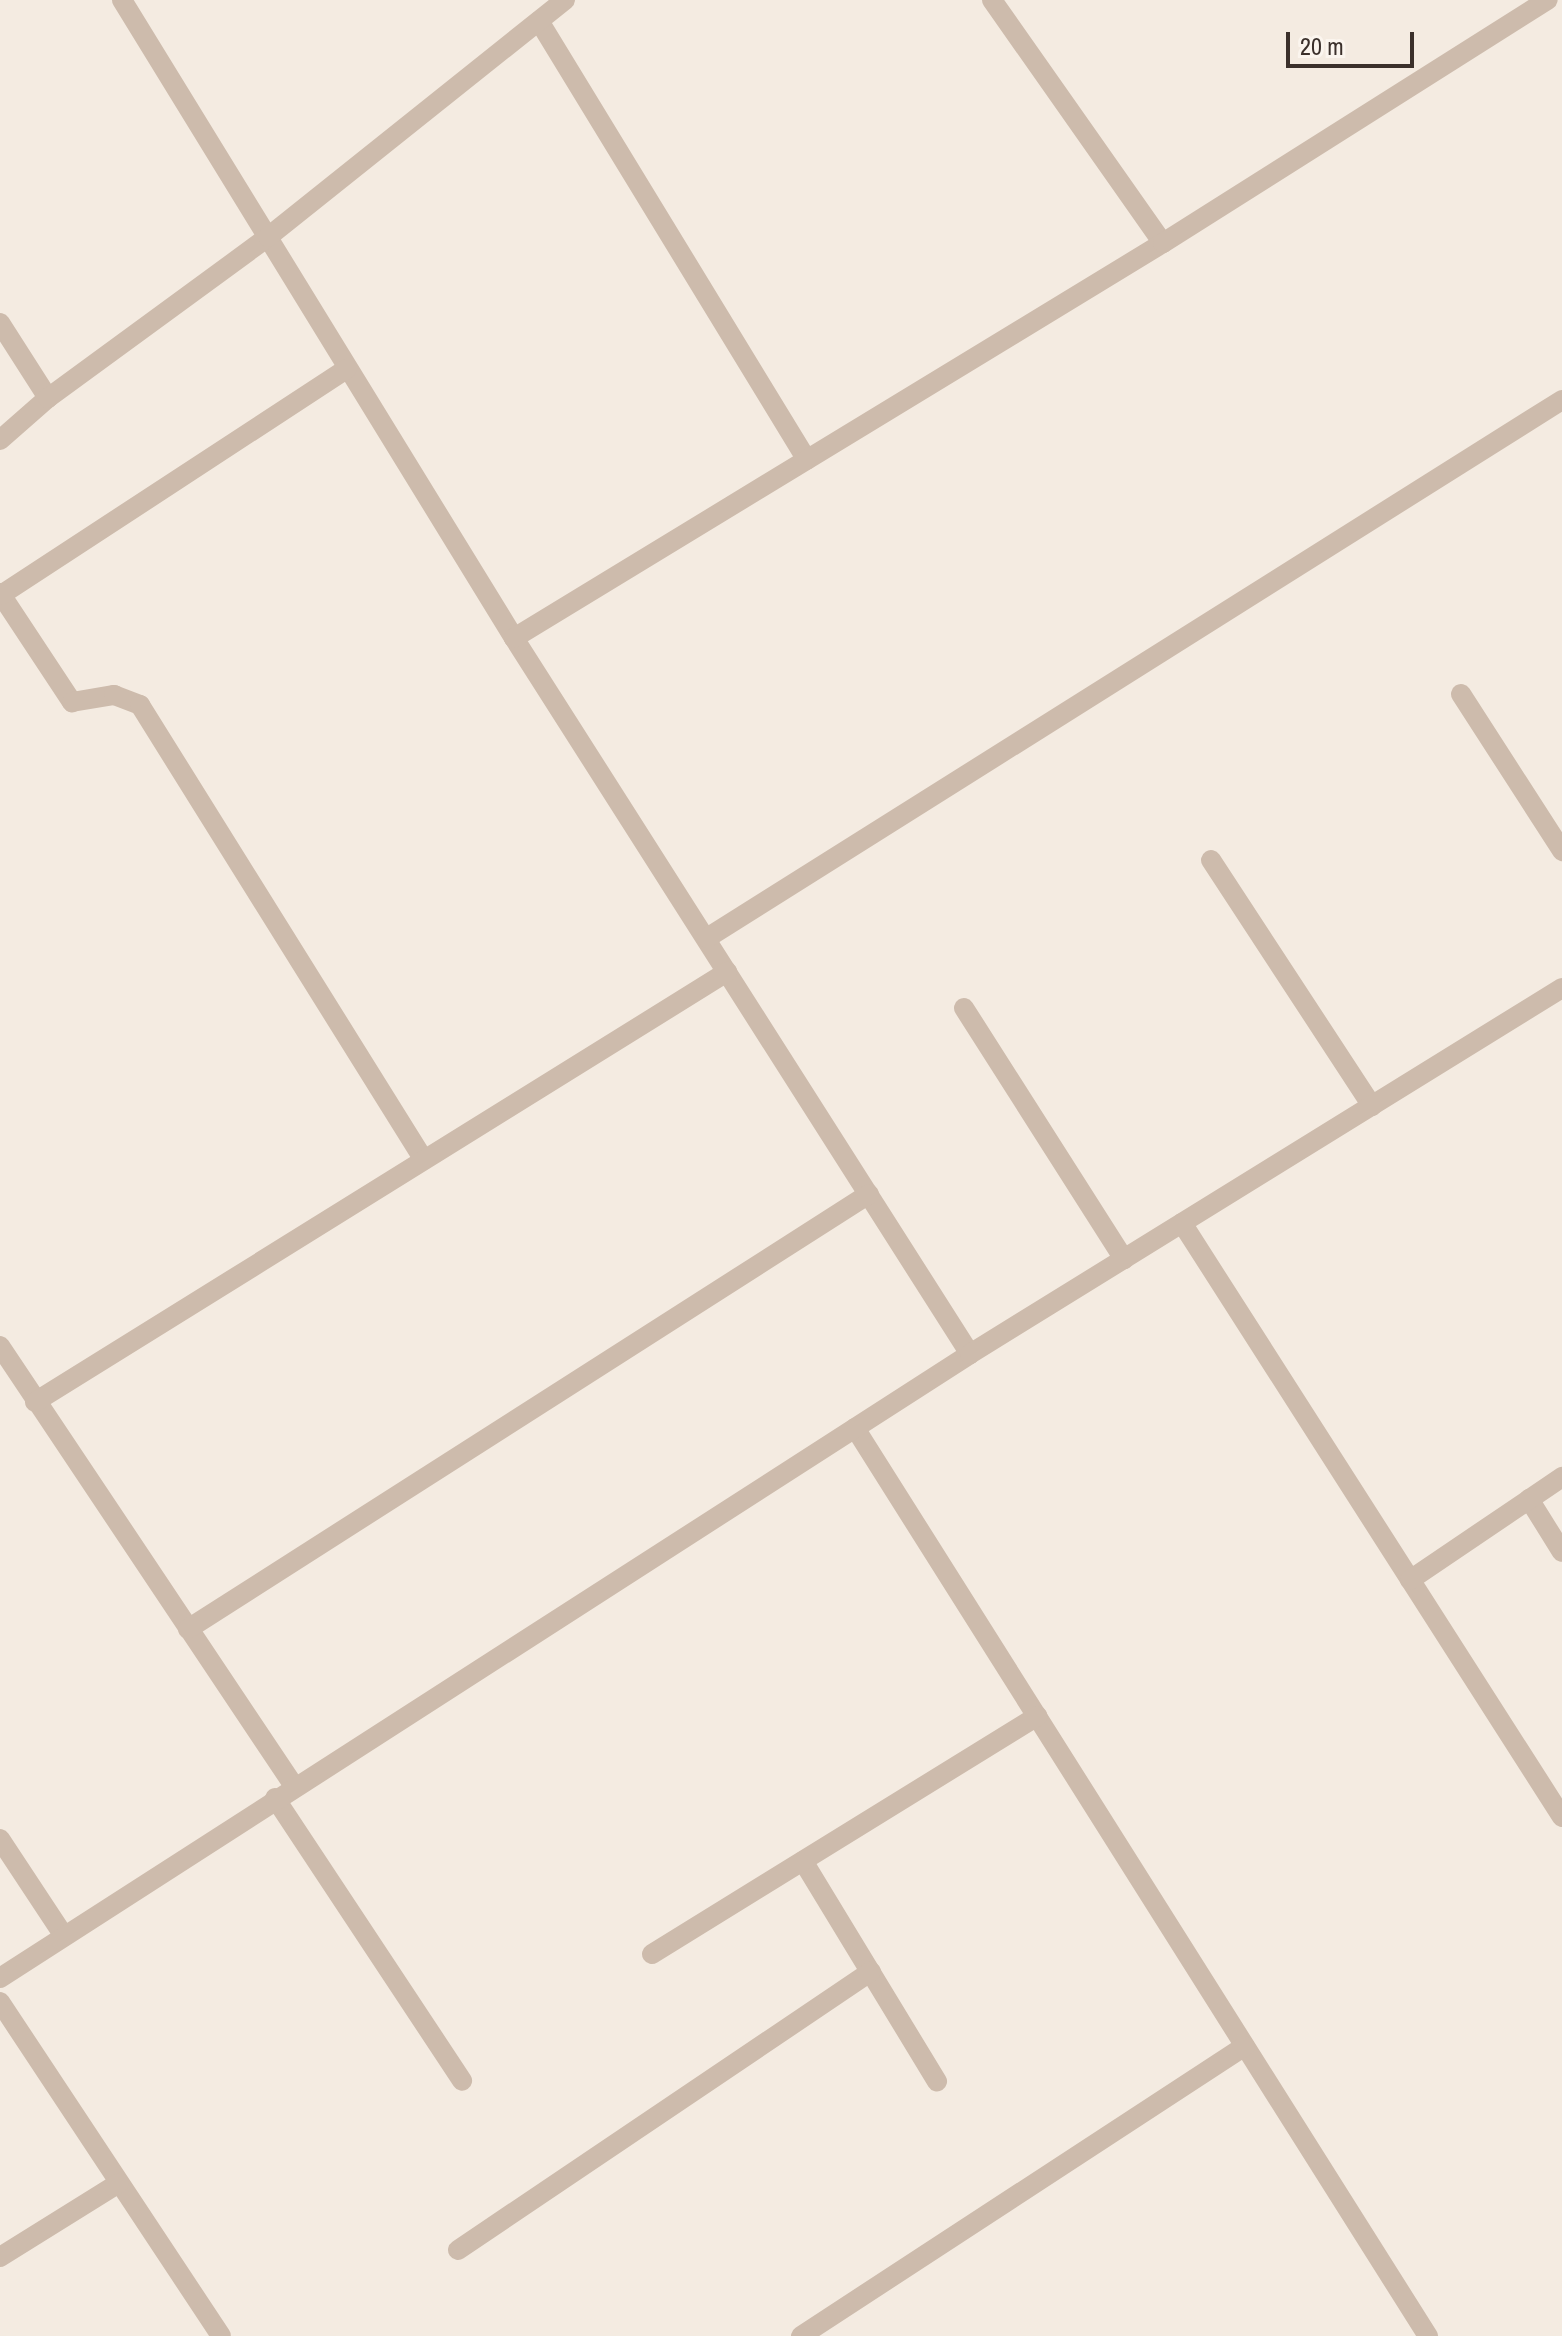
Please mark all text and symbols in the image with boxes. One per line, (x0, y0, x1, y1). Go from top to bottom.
scale bar (1290, 16, 1418, 66)
text: 20 m (1300, 30, 1344, 62)

